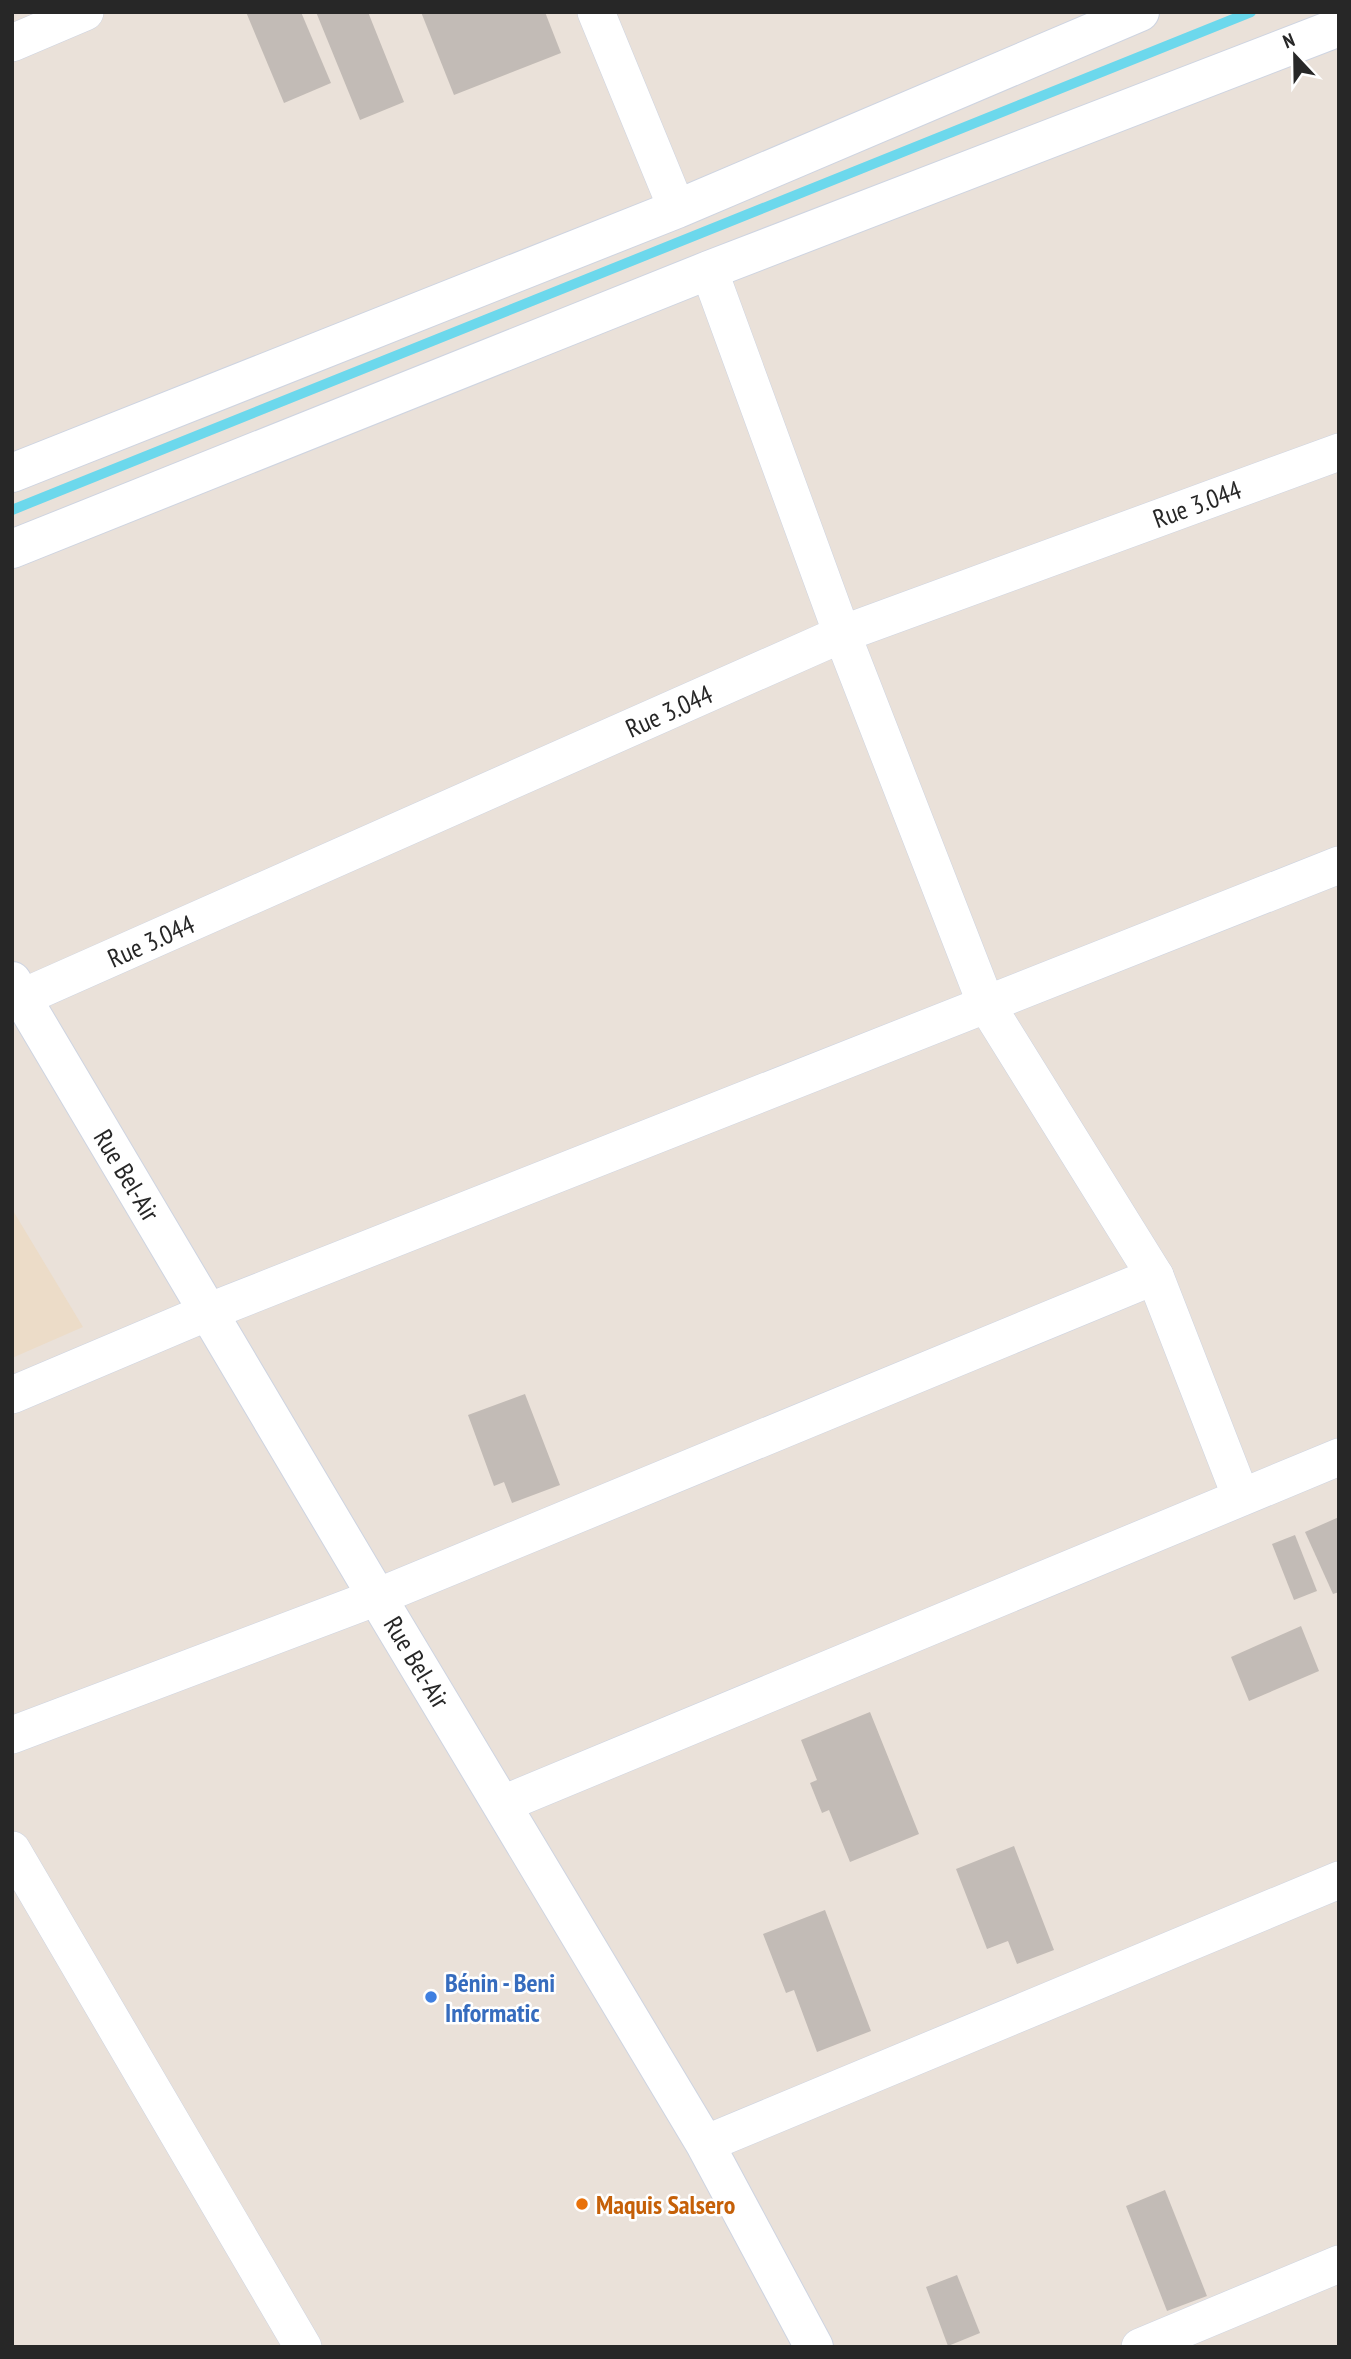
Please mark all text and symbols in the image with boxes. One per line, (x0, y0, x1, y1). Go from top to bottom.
north arrow (1260, 21, 1330, 91)
text: N (1279, 27, 1298, 53)
street label: Rue 3.044 (1148, 473, 1246, 535)
street label: Rue 3.044 (621, 677, 718, 745)
street label: Rue 3.044 (103, 907, 200, 975)
street label: Rue Bel-Air (87, 1123, 167, 1227)
street label: Rue Bel-Air (377, 1610, 457, 1714)
place label: Bénin - Beni Informatic (445, 1966, 555, 2029)
marker: Bénin - Beni Informatic (423, 1989, 439, 2005)
place label: Maquis Salsero (596, 2188, 735, 2221)
marker: Maquis Salsero (574, 2196, 590, 2212)

